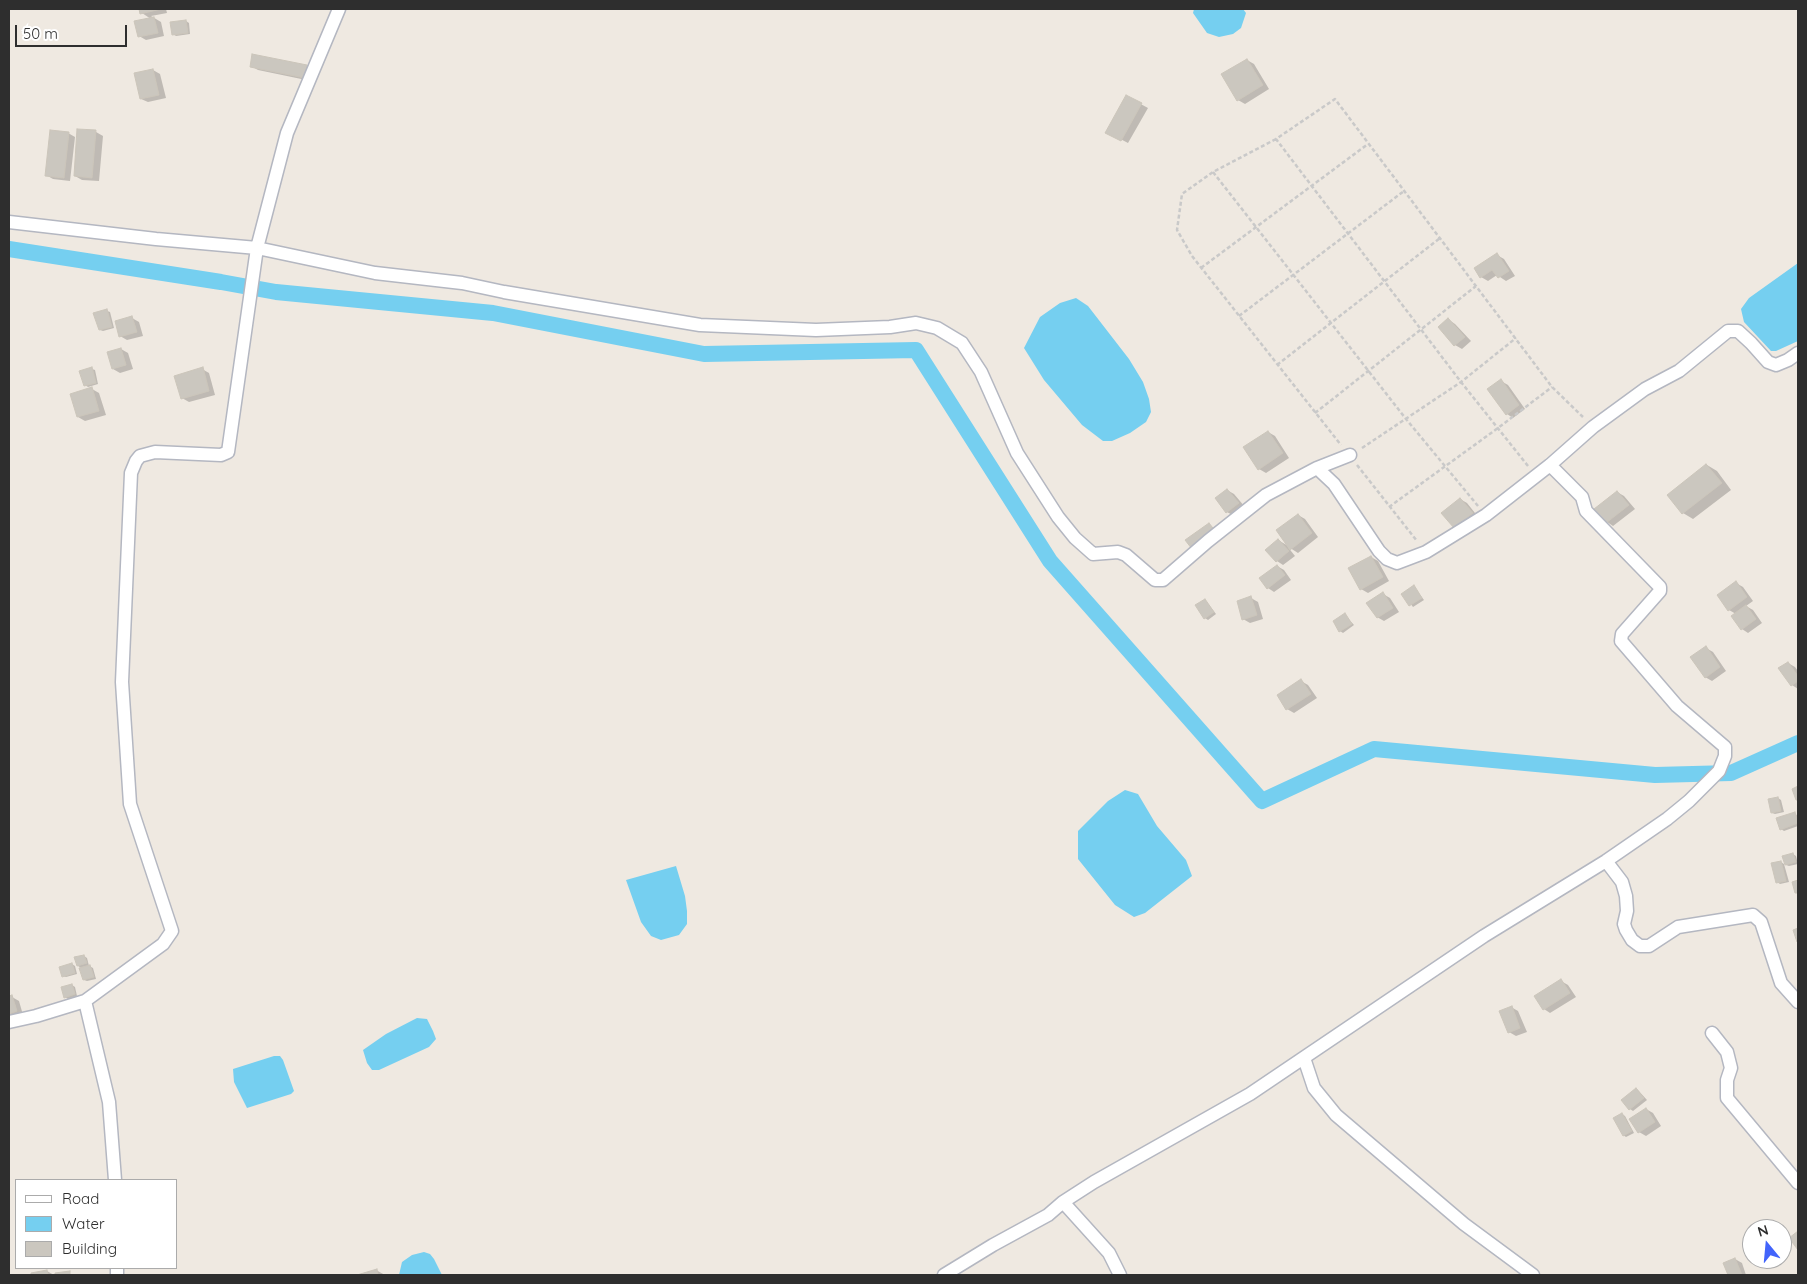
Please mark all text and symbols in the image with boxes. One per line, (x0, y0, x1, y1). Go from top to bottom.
scale bar (18, 15, 130, 47)
text: 50 m (23, 24, 58, 43)
legend (15, 1179, 178, 1269)
text: Road (62, 1189, 99, 1208)
text: Water (62, 1214, 105, 1233)
north arrow (1742, 1219, 1792, 1269)
text: N (1755, 1221, 1770, 1241)
text: Building (62, 1239, 117, 1258)

